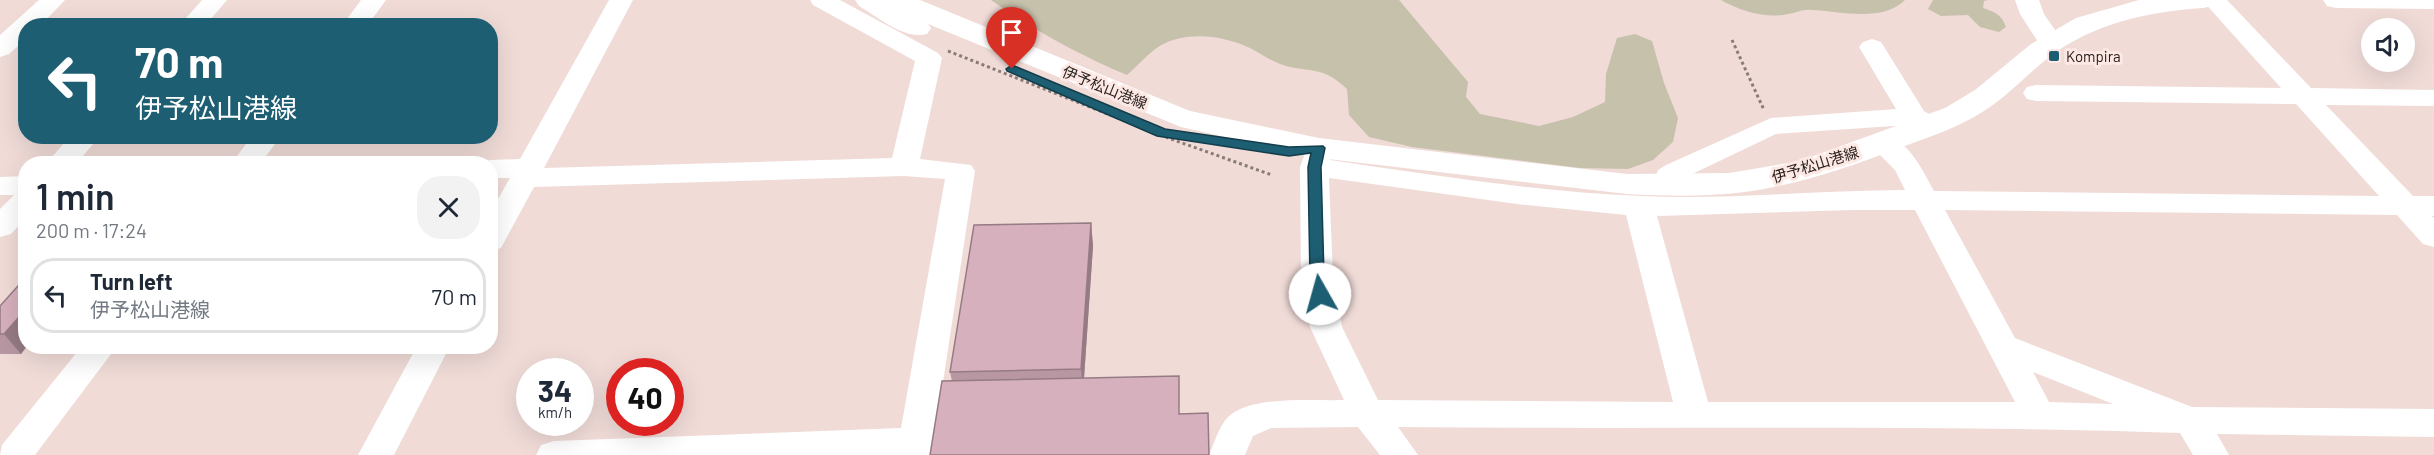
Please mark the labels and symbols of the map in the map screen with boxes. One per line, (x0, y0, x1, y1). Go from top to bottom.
pin (986, 7, 1037, 69)
place label: Kompira (2066, 47, 2121, 65)
marker: Kompira (2047, 49, 2061, 63)
street label: 伊予松山港線 (1060, 62, 1150, 112)
street label: 伊予松山港線 (1769, 142, 1861, 186)
position arrow (1288, 262, 1352, 326)
speed limit sign: 40 (606, 358, 684, 436)

